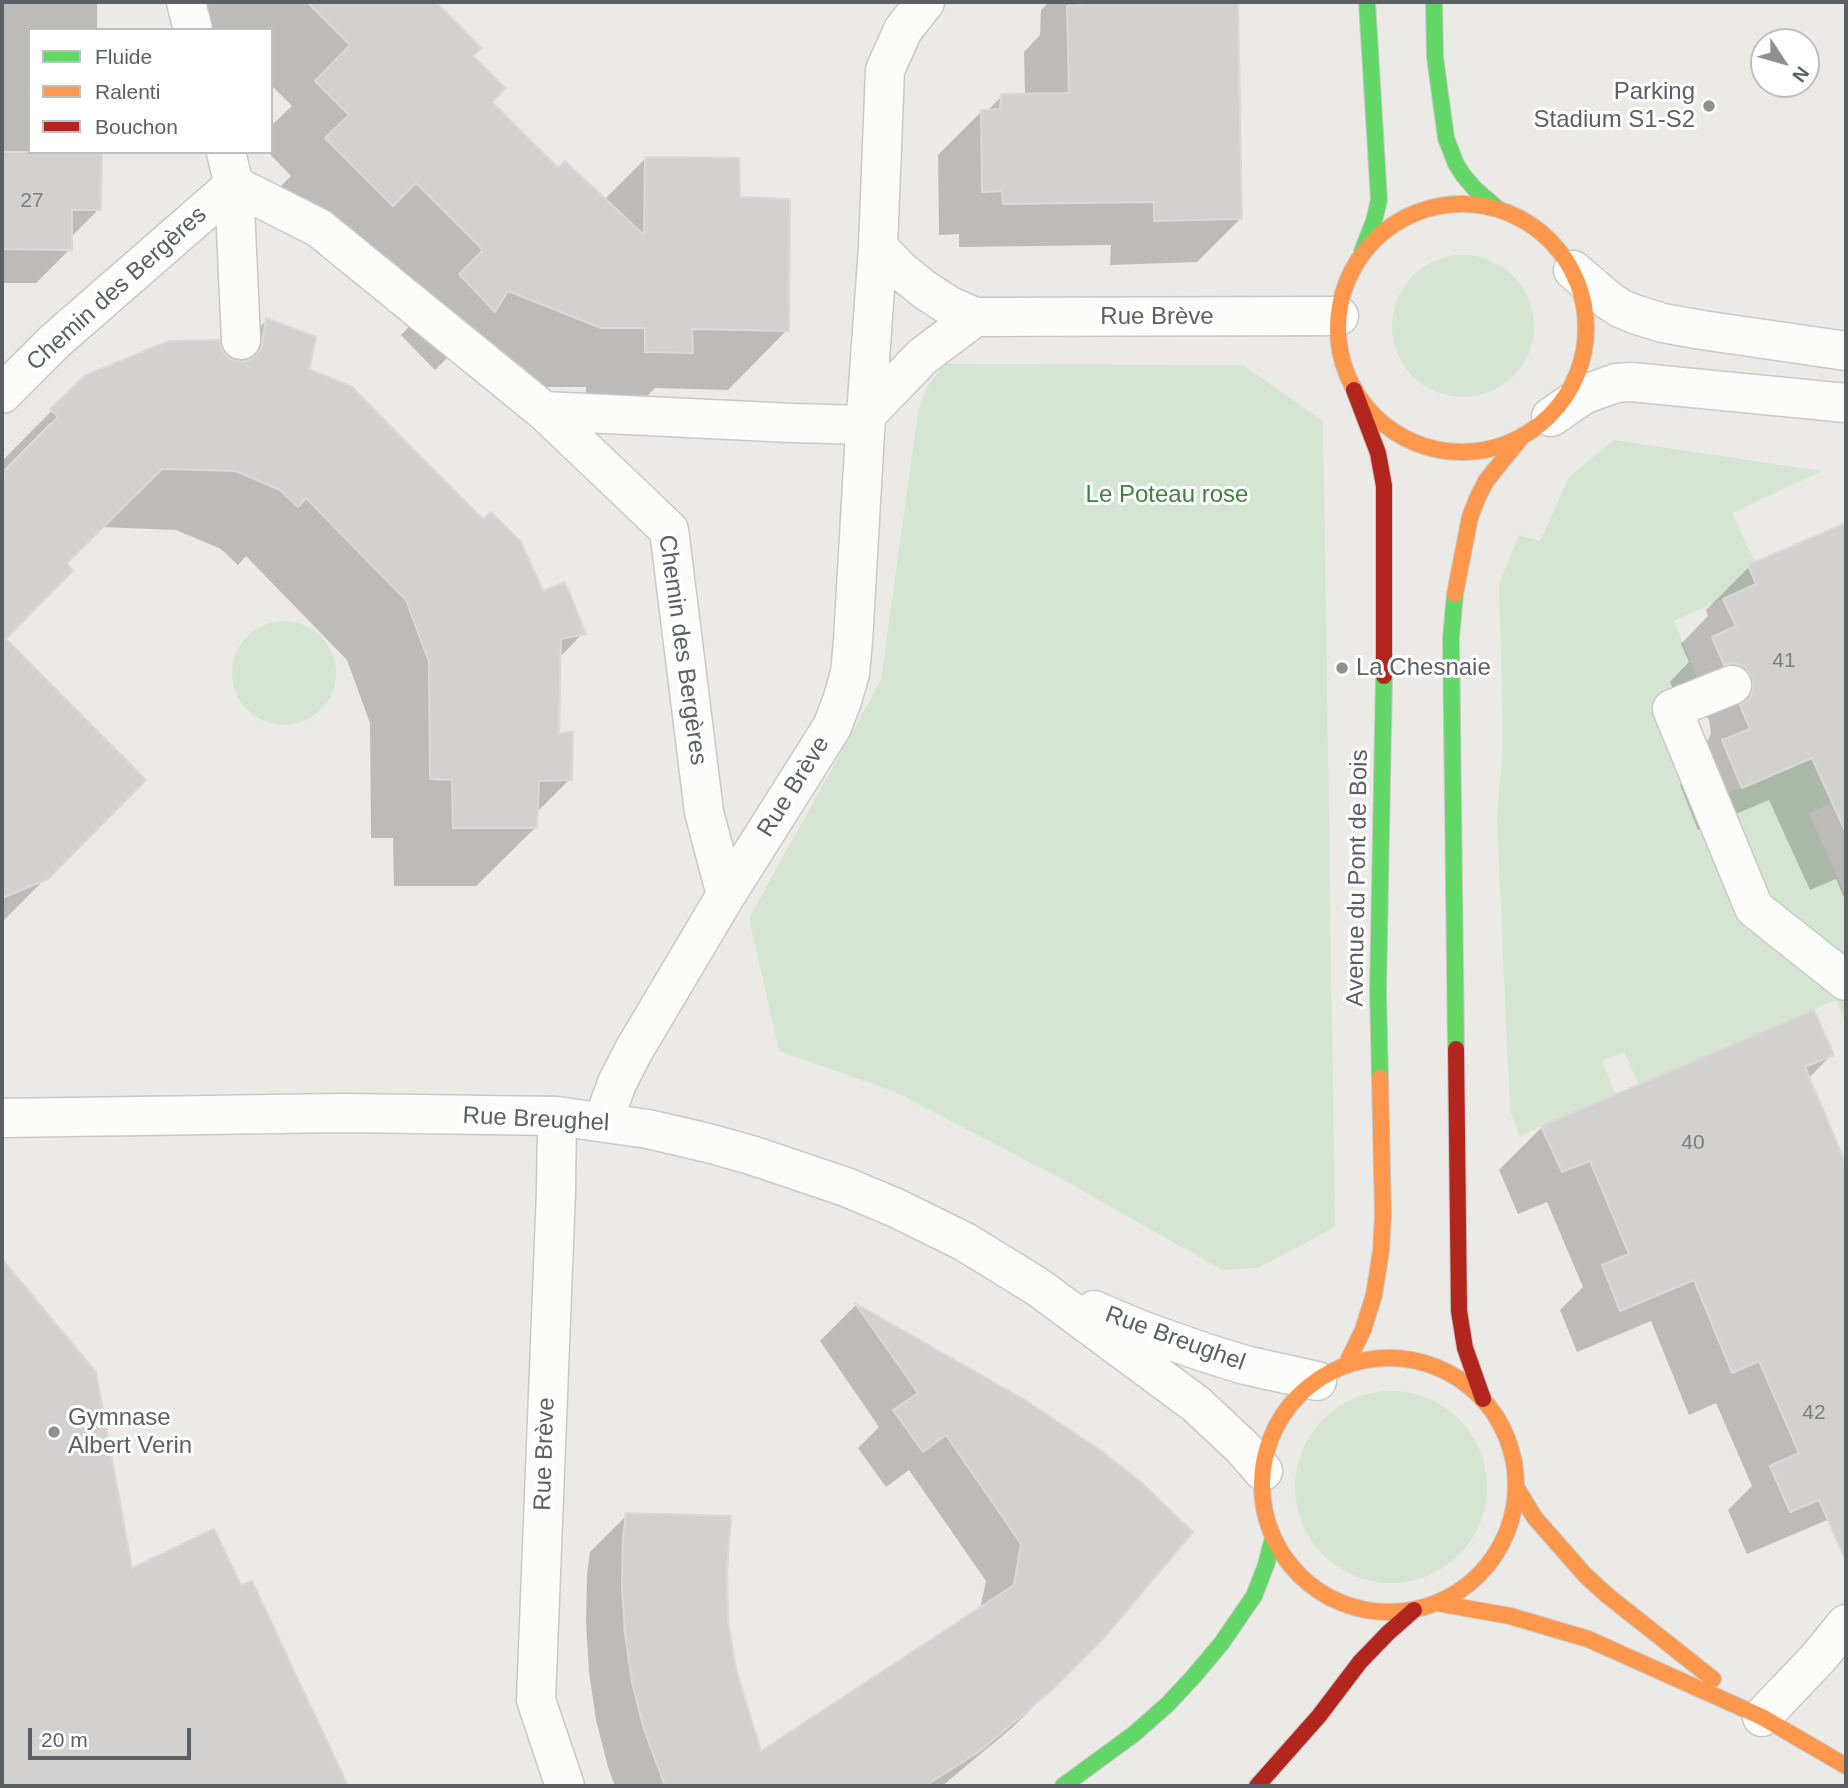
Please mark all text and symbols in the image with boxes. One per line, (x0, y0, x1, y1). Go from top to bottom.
legend (28, 28, 273, 154)
north arrow (1750, 28, 1820, 98)
text: Fluide (95, 45, 152, 68)
text: N (1788, 63, 1813, 86)
place label: Parking Stadium S1-S2 (1534, 78, 1695, 134)
text: Ralenti (95, 80, 160, 103)
marker: Parking Stadium S1-S2 (1701, 98, 1717, 114)
text: Bouchon (95, 115, 178, 138)
house number: 27 (20, 188, 44, 214)
street label: Chemin des Bergères (21, 201, 213, 377)
street label: Rue Brève (1100, 303, 1214, 331)
park label: Le Poteau rose (1086, 481, 1248, 509)
street label: Chemin des Bergères (652, 533, 712, 767)
house number: 41 (1772, 648, 1796, 674)
place label: La Chesnaie (1356, 654, 1491, 682)
marker: La Chesnaie (1334, 660, 1350, 676)
street label: Rue Brève (752, 731, 836, 843)
street label: Avenue du Pont de Bois (1341, 749, 1375, 1007)
street label: Rue Breughel (462, 1102, 610, 1138)
house number: 40 (1681, 1130, 1705, 1156)
street label: Rue Breughel (1101, 1300, 1249, 1378)
street label: Rue Brève (529, 1397, 561, 1511)
house number: 42 (1802, 1400, 1826, 1426)
place label: Gymnase Albert Verin (68, 1404, 192, 1460)
marker: Gymnase Albert Verin (46, 1424, 62, 1440)
scale bar (32, 1714, 194, 1758)
text: 20 m (41, 1728, 88, 1751)

